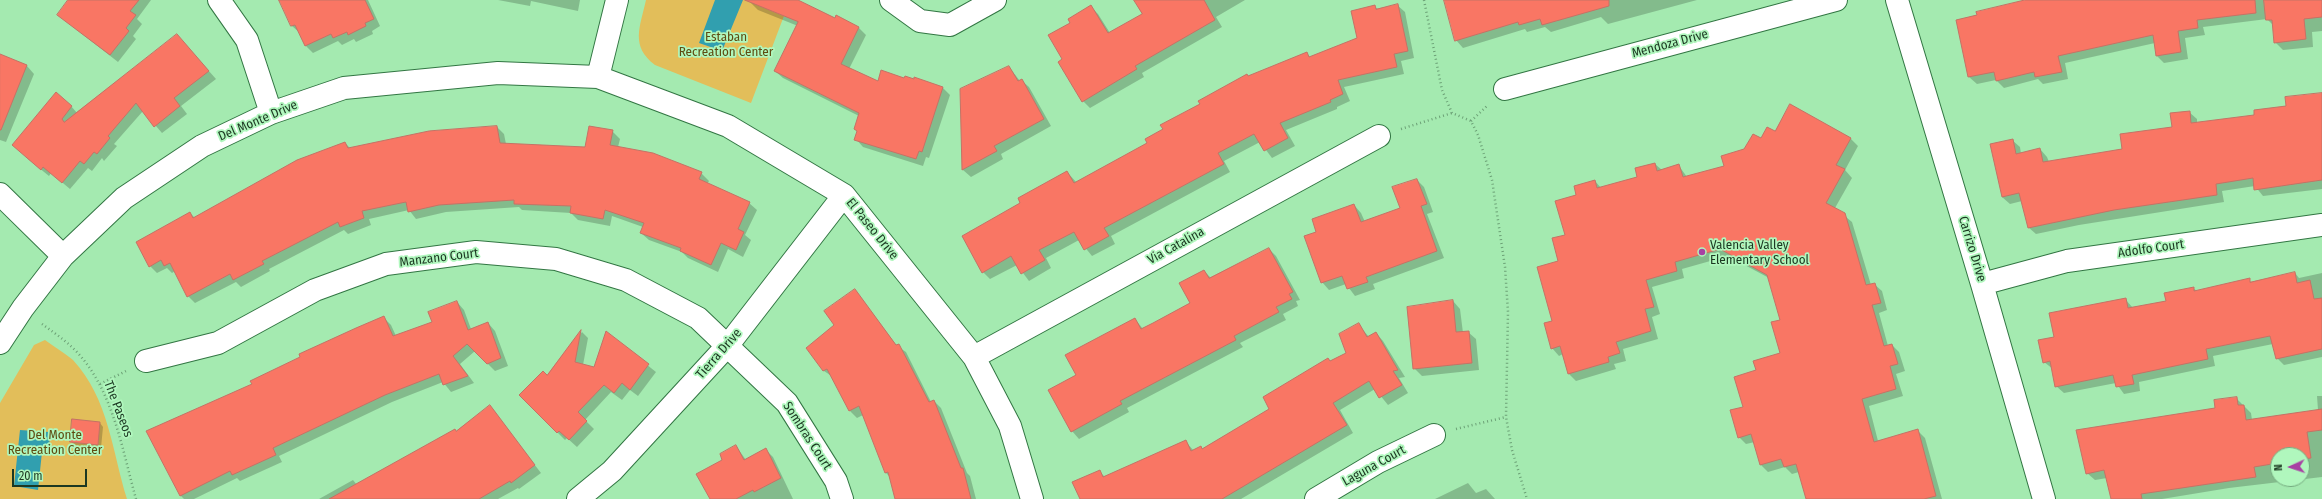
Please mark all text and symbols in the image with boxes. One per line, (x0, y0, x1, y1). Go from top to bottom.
street label: Mendoza Drive (1630, 26, 1710, 62)
park label: Estaban Recreation Center (679, 29, 773, 60)
street label: Del Monte Drive (216, 97, 300, 145)
street label: El Paseo Drive (843, 195, 901, 263)
street label: Carrizo Drive (1955, 214, 1989, 284)
street label: Via Catalina (1145, 224, 1207, 268)
place label: Valencia Valley Elementary School (1710, 237, 1809, 268)
street label: Adolfo Court (2117, 237, 2185, 261)
street label: Manzano Court (399, 245, 479, 271)
marker: Valencia Valley Elementary School (1697, 247, 1707, 257)
street label: Tierra Drive (693, 326, 745, 382)
street label: The Paseos (100, 379, 136, 439)
street label: Sombras Court (779, 399, 835, 473)
park label: Del Monte Recreation Center (8, 427, 102, 458)
street label: Laguna Court (1340, 442, 1408, 490)
north arrow (2270, 447, 2310, 487)
scale bar (14, 461, 89, 487)
text: N (2272, 464, 2285, 471)
text: 20 m (19, 469, 43, 483)

